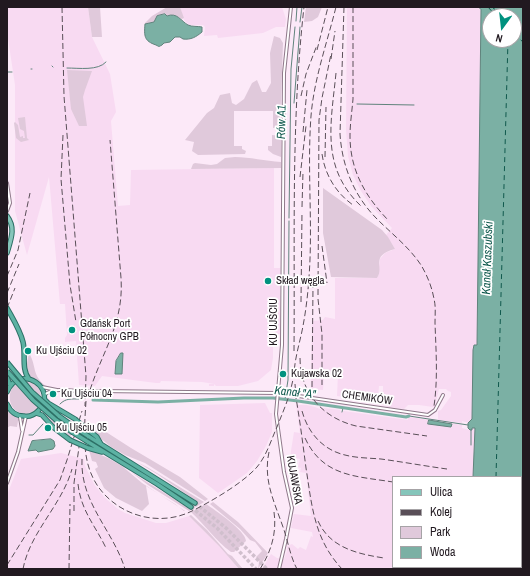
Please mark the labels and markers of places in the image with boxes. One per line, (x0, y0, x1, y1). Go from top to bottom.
place label: Skład węgla (276, 274, 325, 288)
marker: Skład węgla (263, 276, 273, 286)
place label: Gdańsk Port Północny GPB (80, 317, 139, 343)
marker: Gdańsk Port Północny GPB (67, 325, 77, 335)
place label: Ku Ujściu 02 (36, 344, 87, 358)
marker: Ku Ujściu 02 (23, 346, 33, 356)
place label: Kujawska 02 (291, 367, 342, 381)
marker: Kujawska 02 (278, 369, 288, 379)
place label: Ku Ujściu 04 (61, 387, 112, 401)
marker: Ku Ujściu 04 (48, 389, 58, 399)
place label: Ku Ujściu 05 (56, 421, 107, 435)
marker: Ku Ujściu 05 (43, 423, 53, 433)

